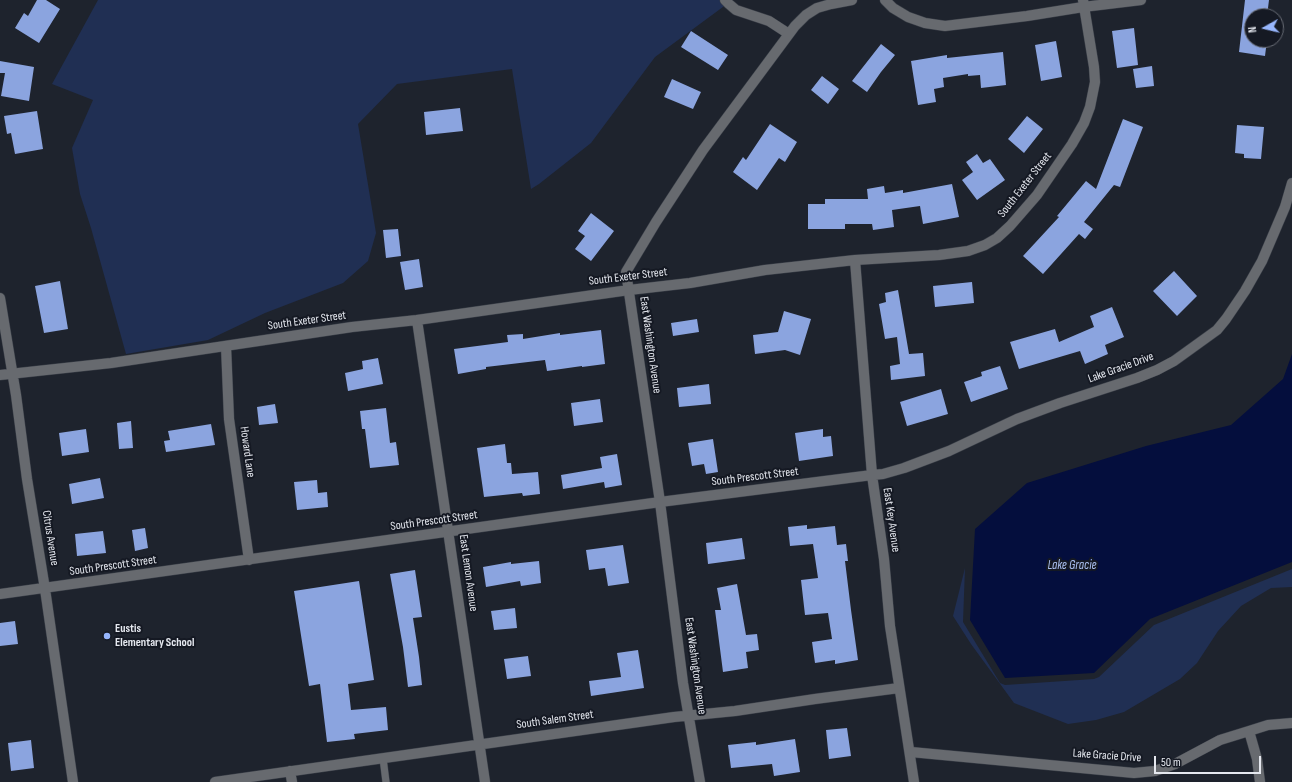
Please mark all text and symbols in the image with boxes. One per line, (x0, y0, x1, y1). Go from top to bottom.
north arrow (1244, 8, 1284, 48)
text: N (1246, 26, 1259, 33)
street label: South Exeter Street (995, 149, 1055, 221)
street label: South Exeter Street (588, 265, 668, 289)
street label: East Washington Avenue (636, 296, 664, 394)
street label: South Exeter Street (267, 308, 347, 334)
street label: Lake Gracie Drive (1086, 349, 1156, 387)
street label: Howard Lane (236, 426, 258, 478)
street label: South Prescott Street (711, 465, 799, 489)
street label: East Key Avenue (879, 487, 903, 553)
street label: South Prescott Street (390, 508, 478, 534)
street label: Citrus Avenue (39, 509, 61, 567)
street label: East Lemon Avenue (455, 534, 481, 612)
street label: South Prescott Street (69, 553, 157, 579)
water label: Lake Gracie (1047, 558, 1097, 574)
street label: East Washington Avenue (681, 617, 709, 715)
place label: Eustis Elementary School (115, 622, 195, 650)
marker: Eustis Elementary School (102, 631, 112, 641)
street label: South Salem Street (516, 707, 594, 733)
street label: Lake Gracie Drive (1072, 746, 1142, 766)
scale bar (1156, 748, 1263, 774)
text: 50 m (1161, 755, 1181, 770)

